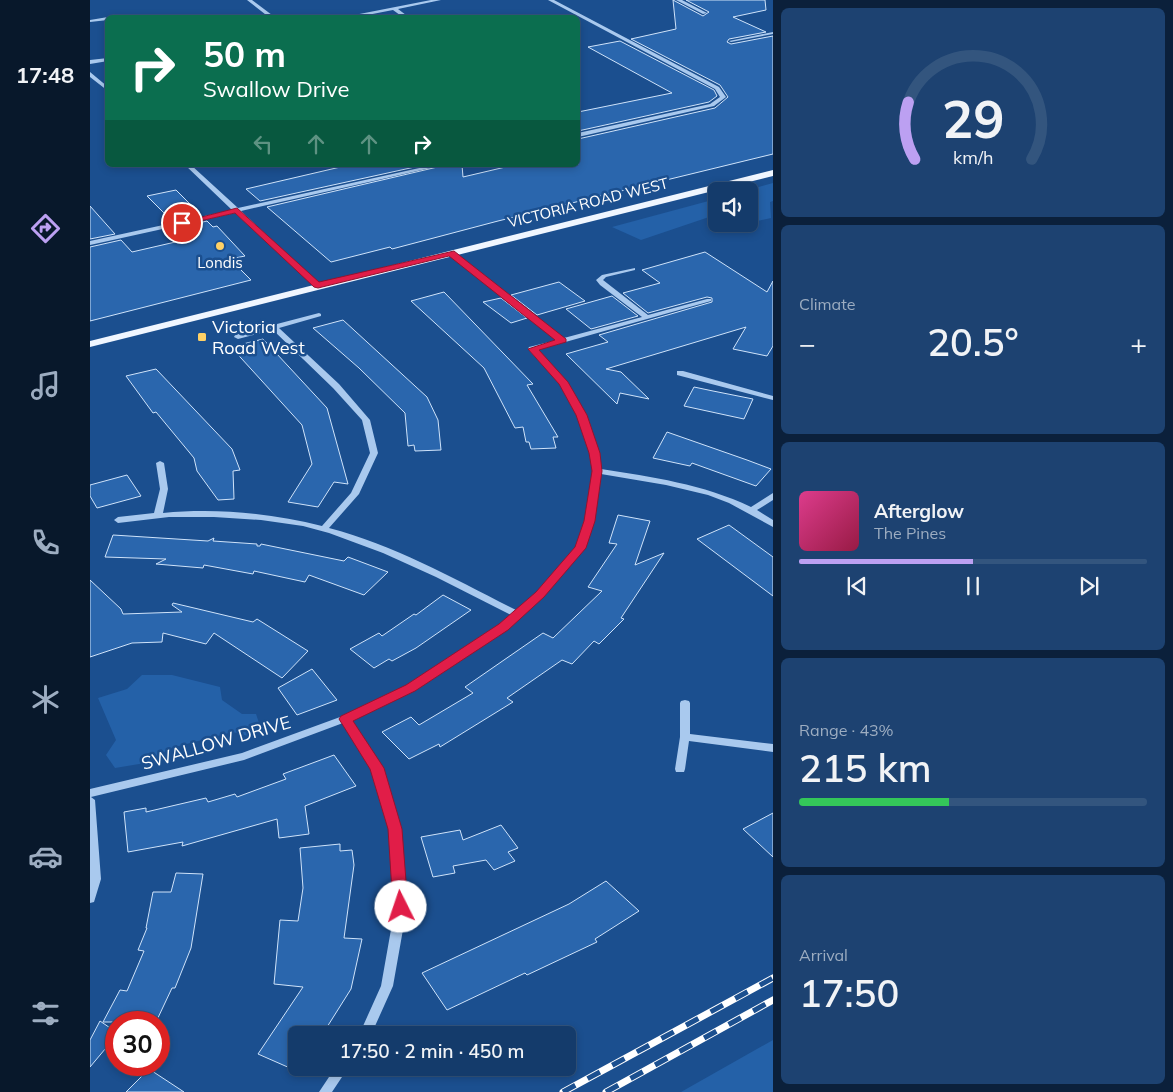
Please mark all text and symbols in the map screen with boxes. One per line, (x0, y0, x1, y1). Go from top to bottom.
text: 50 m (203, 32, 286, 76)
icon: right (120, 35, 185, 100)
text: 17:48 (16, 61, 74, 89)
text: Swallow Drive (203, 75, 350, 103)
text: 29 (942, 86, 1004, 151)
icon: left (249, 130, 277, 158)
icon: ahead (302, 130, 330, 158)
icon: ahead (355, 130, 383, 158)
icon: right (408, 130, 436, 158)
text: km/h (953, 146, 993, 168)
street label: VICTORIA ROAD WEST (506, 173, 670, 232)
map controls (708, 182, 758, 232)
button: sound (708, 182, 758, 232)
pin (161, 202, 203, 244)
icon: arrive (168, 209, 196, 237)
icon: directions (28, 211, 63, 246)
marker: Londis (214, 240, 226, 252)
place label: Londis (197, 253, 243, 272)
text: Climate (799, 294, 855, 314)
place label: Victoria Road West (212, 315, 305, 359)
text: 20.5° (927, 318, 1019, 366)
text: − (799, 326, 816, 361)
text: + (1130, 326, 1147, 361)
marker: Victoria Road West (196, 331, 208, 343)
icon: music (28, 368, 63, 403)
text: Afterglow (874, 499, 964, 523)
text: The Pines (874, 523, 946, 543)
icon: phone (28, 525, 63, 560)
icon: previous (843, 572, 871, 600)
icon: pause (959, 572, 987, 600)
icon: next (1075, 572, 1103, 600)
icon: climate (28, 682, 63, 717)
street label: SWALLOW DRIVE (139, 710, 293, 775)
text: Range · 43% (799, 720, 894, 740)
text: 215 km (799, 744, 932, 792)
icon: car (28, 839, 63, 874)
position arrow (374, 880, 426, 932)
text: Arrival (799, 945, 848, 965)
text: 17:50 (799, 969, 899, 1017)
icon: filters (28, 996, 63, 1031)
speed limit sign: 30 (105, 1011, 170, 1076)
text: 17:50 · 2 min · 450 m (339, 1039, 525, 1063)

